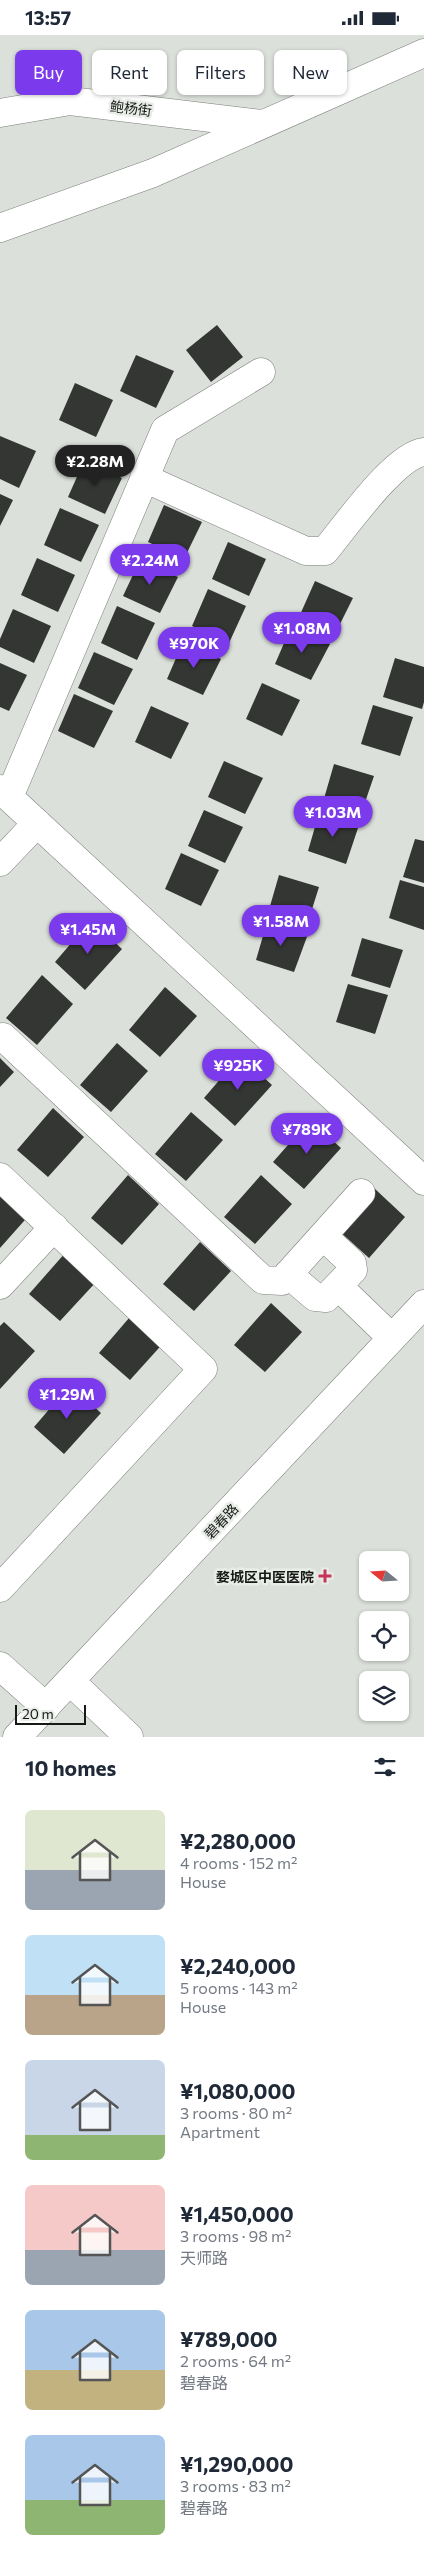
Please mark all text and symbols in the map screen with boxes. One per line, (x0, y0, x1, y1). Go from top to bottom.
text: 13:57 (25, 6, 71, 29)
chip: Buy (15, 50, 82, 95)
chip: Rent (92, 50, 167, 95)
chip: Filters (177, 50, 264, 95)
chip: New (274, 50, 347, 95)
street label: 鲍杨街 (109, 97, 153, 119)
pin: ¥2.28M (54, 445, 136, 487)
text: ¥2.28M (66, 451, 124, 470)
pin: ¥2.24M (109, 543, 191, 586)
text: ¥2.24M (121, 550, 179, 569)
pin: ¥1.08M (261, 611, 343, 654)
text: ¥1.08M (273, 618, 331, 637)
pin: ¥970K (159, 627, 229, 669)
text: ¥970K (169, 633, 219, 652)
pin: ¥1.03M (292, 795, 374, 838)
text: ¥1.03M (305, 802, 361, 821)
pin: ¥1.58M (240, 905, 322, 947)
text: ¥1.58M (253, 911, 309, 930)
pin: ¥1.45M (47, 913, 129, 955)
text: ¥1.45M (60, 919, 116, 938)
pin: ¥925K (203, 1049, 273, 1091)
text: ¥925K (213, 1055, 263, 1074)
pin: ¥789K (272, 1113, 342, 1155)
text: ¥789K (282, 1119, 332, 1138)
pin: ¥1.29M (26, 1377, 108, 1420)
text: ¥1.29M (39, 1384, 95, 1403)
street label: 碧春路 (200, 1500, 242, 1542)
north arrow (359, 1551, 409, 1601)
map controls (359, 1551, 409, 1721)
place label: 婺城区中医医院 (216, 1568, 314, 1585)
marker: 婺城区中医医院 (318, 1569, 332, 1583)
button: locate (359, 1611, 409, 1661)
button: layers (359, 1671, 409, 1721)
scale bar (15, 1702, 86, 1725)
text: 20 m (22, 1705, 54, 1722)
icon: filters (371, 1753, 399, 1781)
text: 10 homes (25, 1755, 116, 1780)
text: ¥2,280,000 (180, 1828, 296, 1853)
icon: home (65, 1830, 125, 1890)
text: 4 rooms · 152 m² (180, 1853, 297, 1872)
text: House (180, 1872, 226, 1891)
text: ¥2,240,000 (180, 1953, 296, 1978)
icon: home (65, 1955, 125, 2015)
text: 5 rooms · 143 m² (180, 1978, 298, 1997)
text: House (180, 1997, 226, 2016)
text: ¥1,080,000 (180, 2078, 295, 2103)
icon: home (65, 2080, 125, 2140)
text: 3 rooms · 80 m² (180, 2103, 292, 2122)
text: Apartment (180, 2122, 260, 2141)
text: ¥1,450,000 (180, 2201, 294, 2226)
icon: home (65, 2205, 125, 2265)
text: 3 rooms · 98 m² (180, 2226, 291, 2245)
text: 天师路 (180, 2248, 228, 2267)
text: ¥789,000 (180, 2326, 278, 2351)
icon: home (65, 2330, 125, 2390)
text: 2 rooms · 64 m² (180, 2351, 291, 2370)
text: 碧春路 (180, 2373, 228, 2392)
text: ¥1,290,000 (180, 2451, 293, 2476)
icon: home (65, 2455, 125, 2515)
text: 3 rooms · 83 m² (180, 2476, 291, 2495)
text: 碧春路 (180, 2498, 228, 2517)

